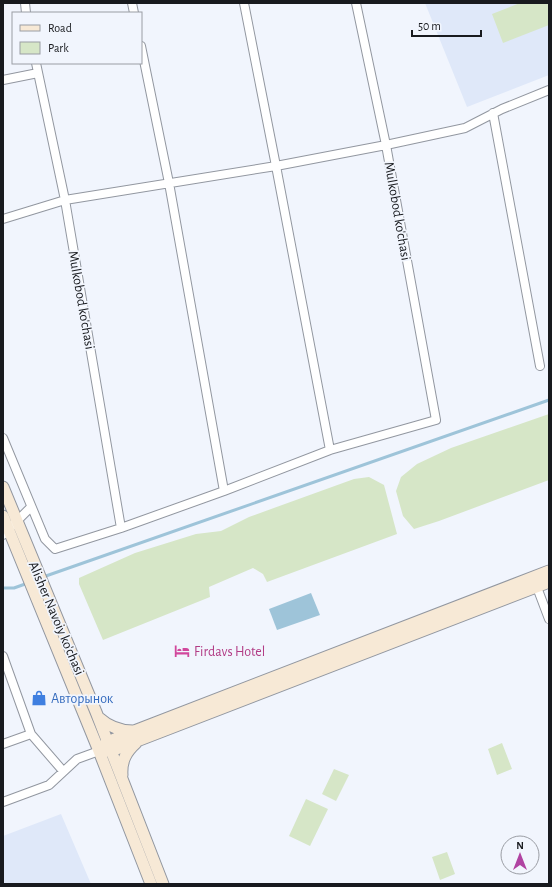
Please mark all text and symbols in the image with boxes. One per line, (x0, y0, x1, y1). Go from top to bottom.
legend (12, 12, 142, 64)
scale bar (412, 12, 481, 38)
text: 50 m (418, 20, 441, 32)
text: Road (48, 22, 72, 34)
text: Park (48, 42, 69, 54)
street label: Mulkobod ko'chasi (381, 161, 413, 262)
street label: Mulkobod ko'chasi (65, 250, 97, 351)
street label: Alisher Navoiy ko'chasi (26, 559, 86, 677)
hotel icon: Firdavs Hotel (173, 642, 191, 660)
place label: Firdavs Hotel (194, 645, 265, 659)
shop icon: Авторынок (30, 689, 48, 707)
place label: Авторынок (51, 692, 114, 706)
north arrow (500, 835, 540, 875)
text: N (516, 840, 524, 851)

